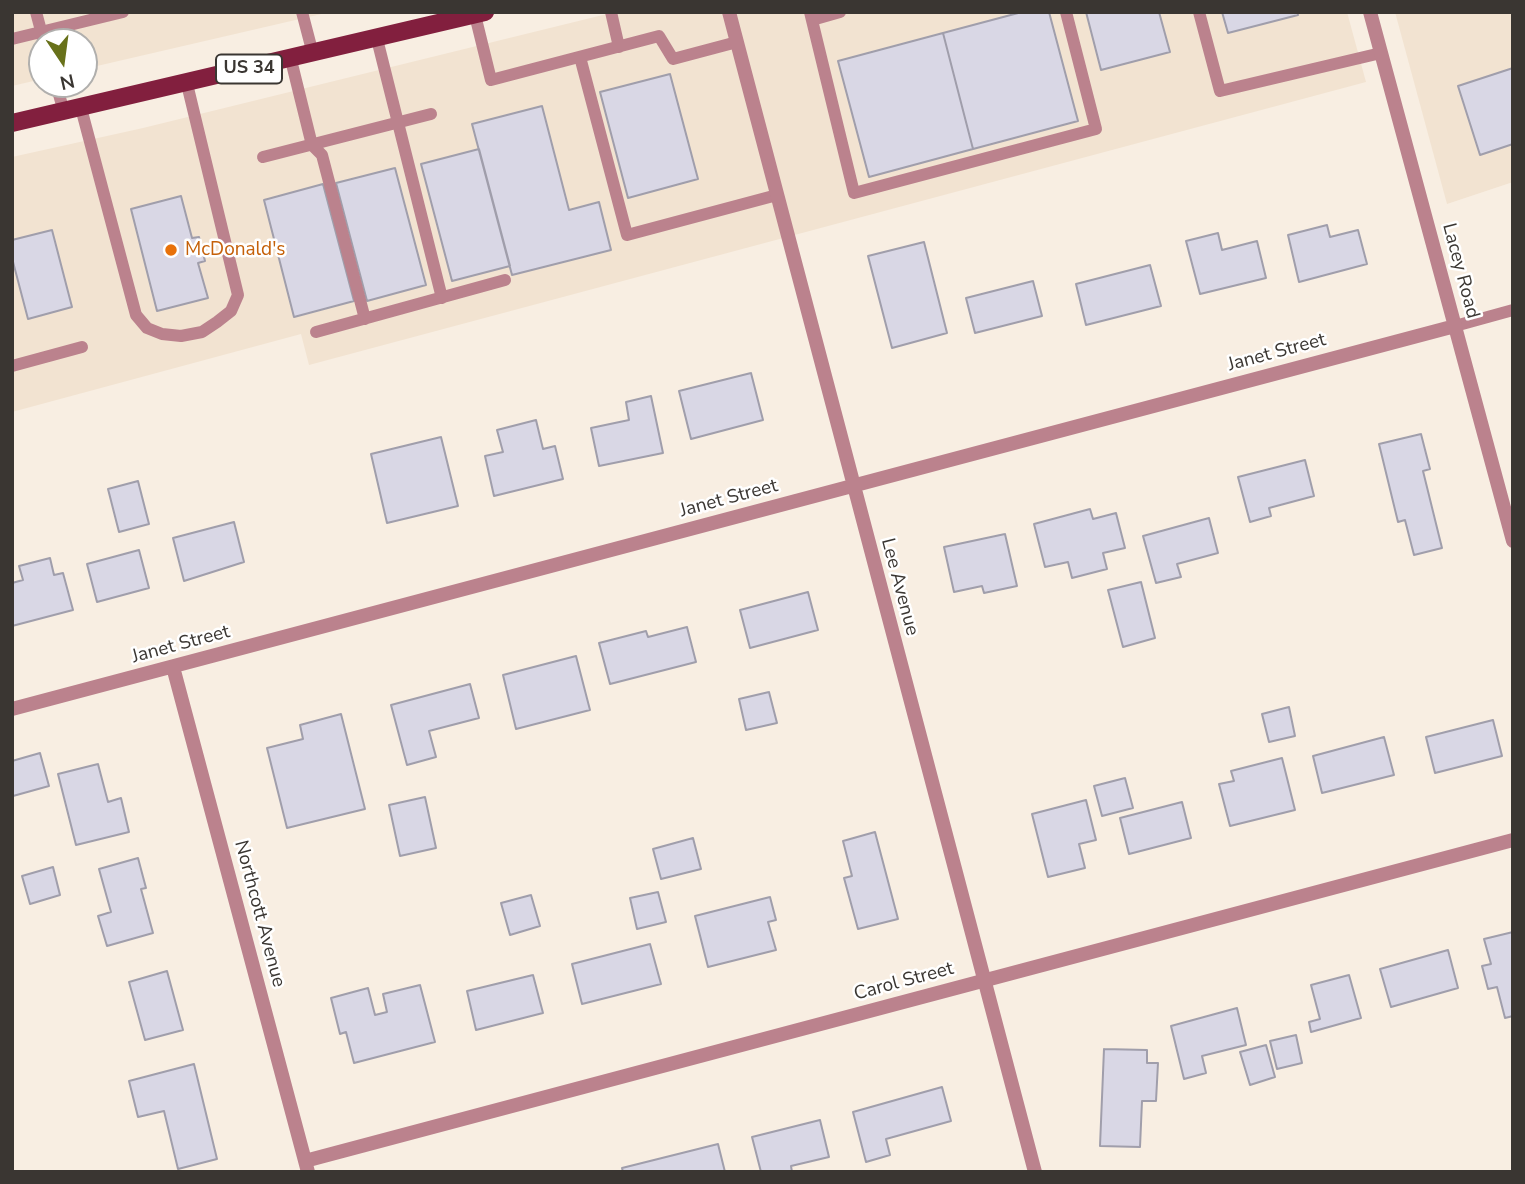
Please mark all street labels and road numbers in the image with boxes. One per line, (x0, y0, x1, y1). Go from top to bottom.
road number: US 34 (216, 55, 282, 84)
street label: Lacey Road (1436, 221, 1484, 321)
street label: Janet Street (1226, 329, 1328, 377)
street label: Janet Street (678, 475, 780, 523)
street label: Lee Avenue (875, 536, 923, 638)
street label: Janet Street (130, 621, 232, 669)
street label: Northcott Avenue (228, 838, 290, 990)
street label: Carol Street (852, 958, 956, 1006)

